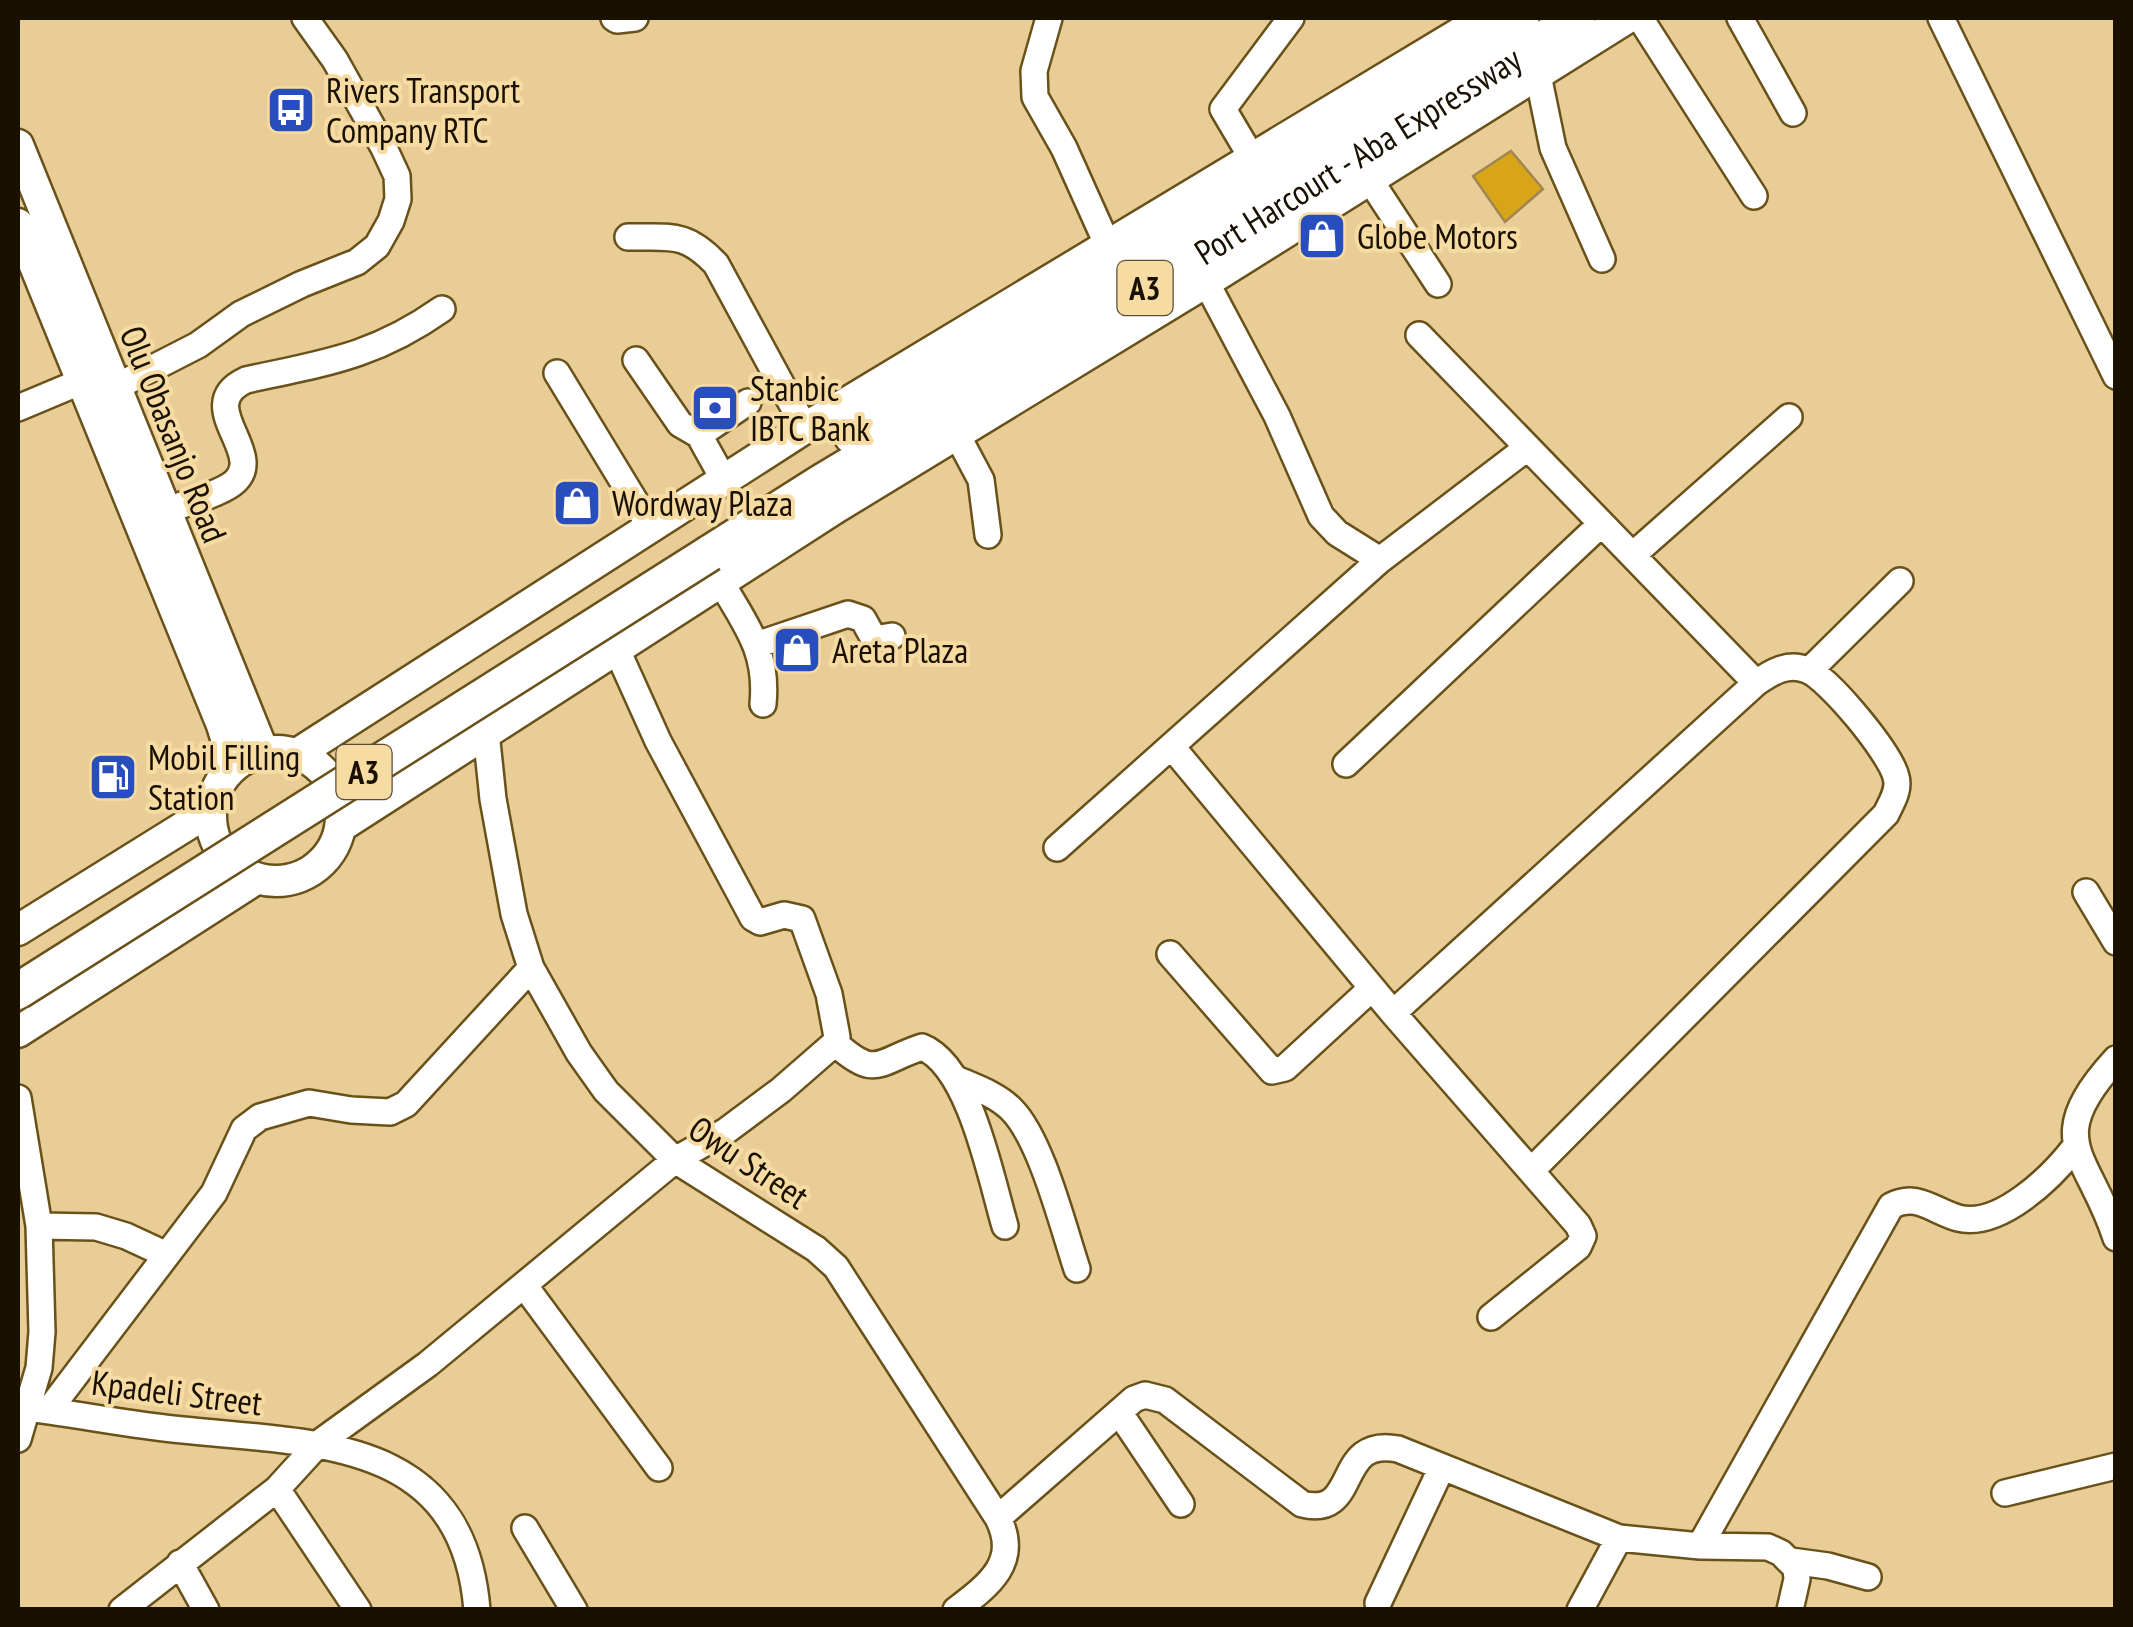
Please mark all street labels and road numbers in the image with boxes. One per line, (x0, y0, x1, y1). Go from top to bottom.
street label: Port Harcourt - Aba Expressway (1186, 35, 1530, 275)
road number: A3 (1118, 261, 1172, 315)
street label: Olu Obasanjo Road (110, 319, 238, 549)
road number: A3 (336, 745, 392, 799)
street label: Owu Street (680, 1105, 818, 1219)
street label: Kpadeli Street (89, 1359, 265, 1425)

